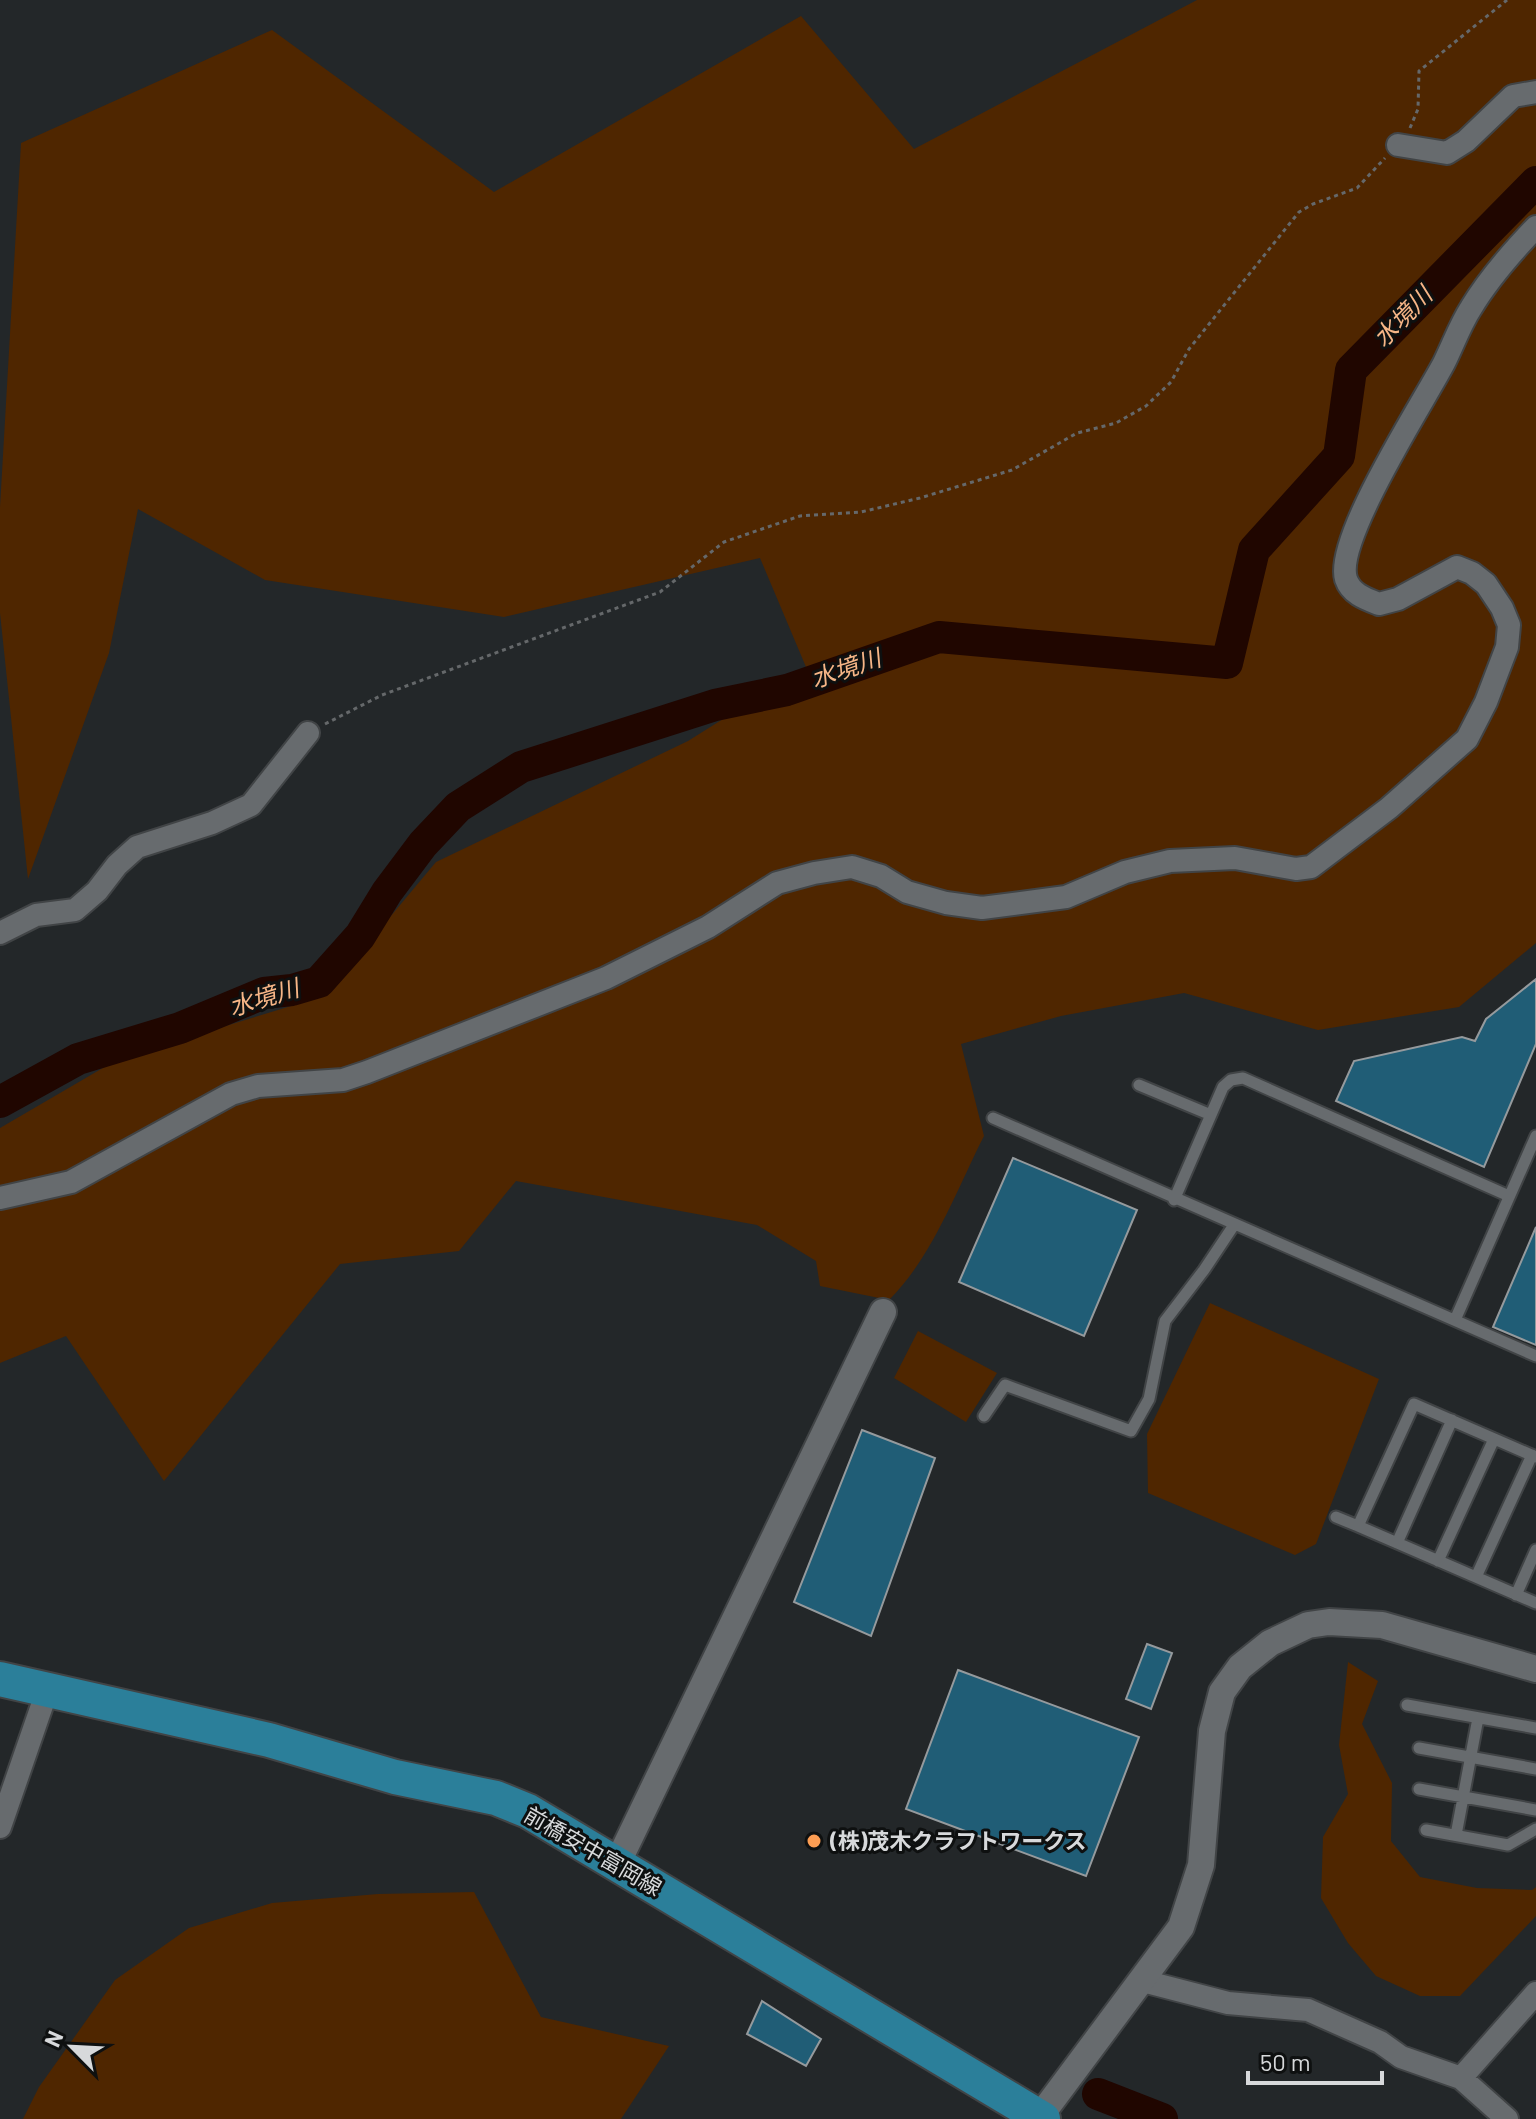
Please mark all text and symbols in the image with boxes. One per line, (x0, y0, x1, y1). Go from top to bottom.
water label: 水境川 (1366, 278, 1439, 352)
water label: 水境川 (807, 641, 887, 693)
water label: 水境川 (225, 971, 305, 1021)
street label: 前橋安中富岡線 (520, 1800, 667, 1900)
place label: (株)茂木クラフトワークス (829, 1827, 1087, 1853)
marker: (株)茂木クラフトワークス (805, 1832, 823, 1850)
north arrow (32, 2007, 112, 2087)
text: N (38, 2026, 68, 2050)
scale bar (1248, 2035, 1382, 2085)
text: 50 m (1260, 2047, 1311, 2076)

